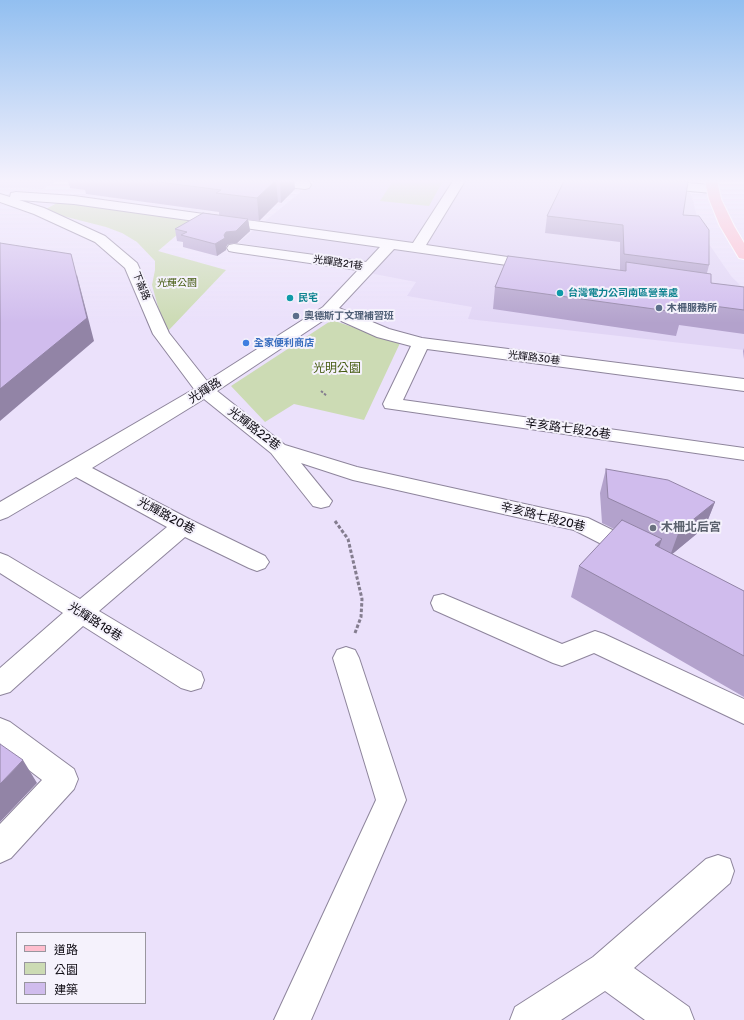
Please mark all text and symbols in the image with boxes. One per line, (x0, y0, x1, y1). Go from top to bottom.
street label: 光輝路21巷 (312, 254, 364, 272)
street label: 下崙路 (130, 270, 152, 302)
park label: 光輝公園 (157, 277, 197, 289)
place label: 台灣電力公司南區營業處 (568, 287, 678, 299)
marker: 台灣電力公司南區營業處 (555, 288, 565, 298)
place label: 民宅 (298, 292, 318, 304)
marker: 民宅 (285, 293, 295, 303)
place label: 木柵服務所 (667, 302, 717, 314)
marker: 木柵服務所 (654, 303, 664, 313)
place label: 奧德斯丁文理補習班 (304, 310, 394, 322)
marker: 奧德斯丁文理補習班 (291, 311, 301, 321)
place label: 全家便利商店 (254, 337, 314, 349)
marker: 全家便利商店 (241, 338, 251, 348)
street label: 光輝路30巷 (507, 349, 561, 367)
park label: 光明公園 (313, 362, 361, 376)
street label: 光輝路 (186, 375, 224, 407)
street label: 光輝路22巷 (225, 405, 283, 453)
street label: 辛亥路七段26巷 (524, 416, 612, 442)
street label: 光輝路20巷 (135, 495, 197, 537)
street label: 辛亥路七段20巷 (499, 500, 587, 534)
place label: 木柵北后宮 (661, 521, 721, 535)
marker: 木柵北后宮 (648, 523, 658, 533)
street label: 光輝路18巷 (65, 600, 125, 644)
legend (16, 932, 146, 1004)
text: 道路 (54, 943, 78, 957)
text: 公園 (54, 963, 78, 977)
text: 建築 (54, 983, 78, 997)

